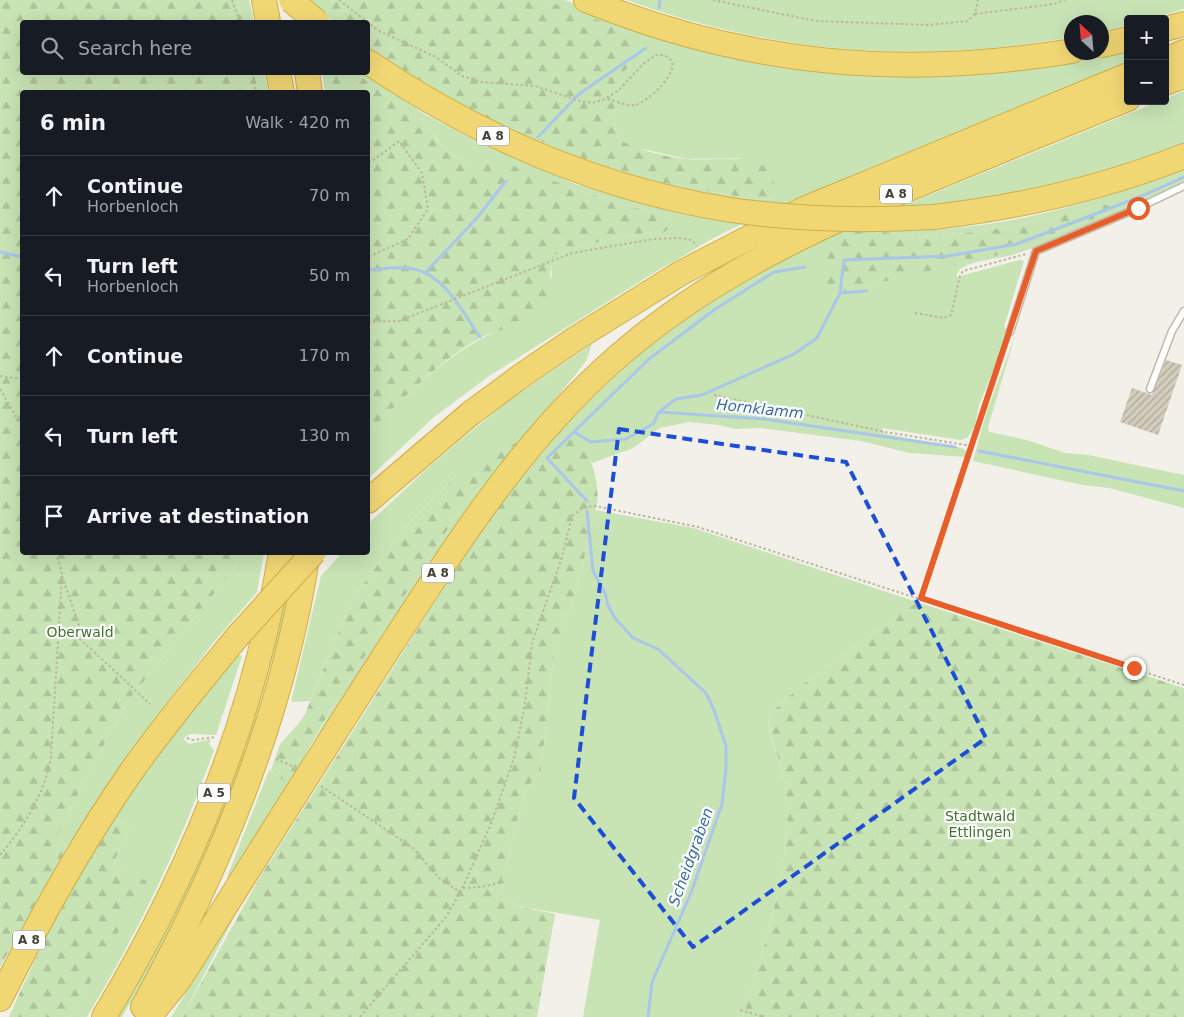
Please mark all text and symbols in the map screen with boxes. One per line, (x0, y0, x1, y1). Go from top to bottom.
north arrow (1064, 15, 1109, 60)
map controls (1124, 15, 1169, 105)
button: + (1124, 15, 1169, 60)
search box (20, 20, 370, 75)
icon: search (38, 34, 66, 62)
text: Search here (78, 37, 192, 59)
button: − (1124, 60, 1169, 105)
text: 6 min (40, 111, 106, 135)
text: Walk · 420 m (245, 113, 350, 132)
road number: A 8 (477, 126, 509, 146)
text: Continue (87, 175, 183, 197)
icon: ahead (40, 182, 68, 210)
road number: A 8 (880, 184, 912, 203)
text: 70 m (309, 186, 350, 205)
text: Horbenloch (87, 197, 179, 216)
route start (1127, 197, 1150, 220)
text: Turn left (87, 255, 178, 277)
icon: left (40, 262, 68, 290)
text: 50 m (309, 266, 350, 285)
text: Horbenloch (87, 277, 179, 296)
icon: ahead (40, 342, 68, 370)
text: Continue (87, 345, 183, 367)
text: 170 m (299, 346, 350, 365)
water label: Hornklamm (716, 395, 804, 423)
icon: left (40, 422, 68, 450)
text: Turn left (87, 425, 178, 447)
text: 130 m (299, 426, 350, 445)
icon: arrive (40, 502, 68, 530)
text: Arrive at destination (87, 505, 309, 527)
road number: A 8 (422, 564, 454, 582)
park label: Oberwald (46, 624, 114, 640)
route end (1123, 657, 1146, 680)
road number: A 5 (198, 784, 230, 802)
water label: Scheidgraben (665, 805, 717, 909)
park label: Stadtwald Ettlingen (945, 808, 1015, 840)
road number: A 8 (13, 930, 45, 950)

